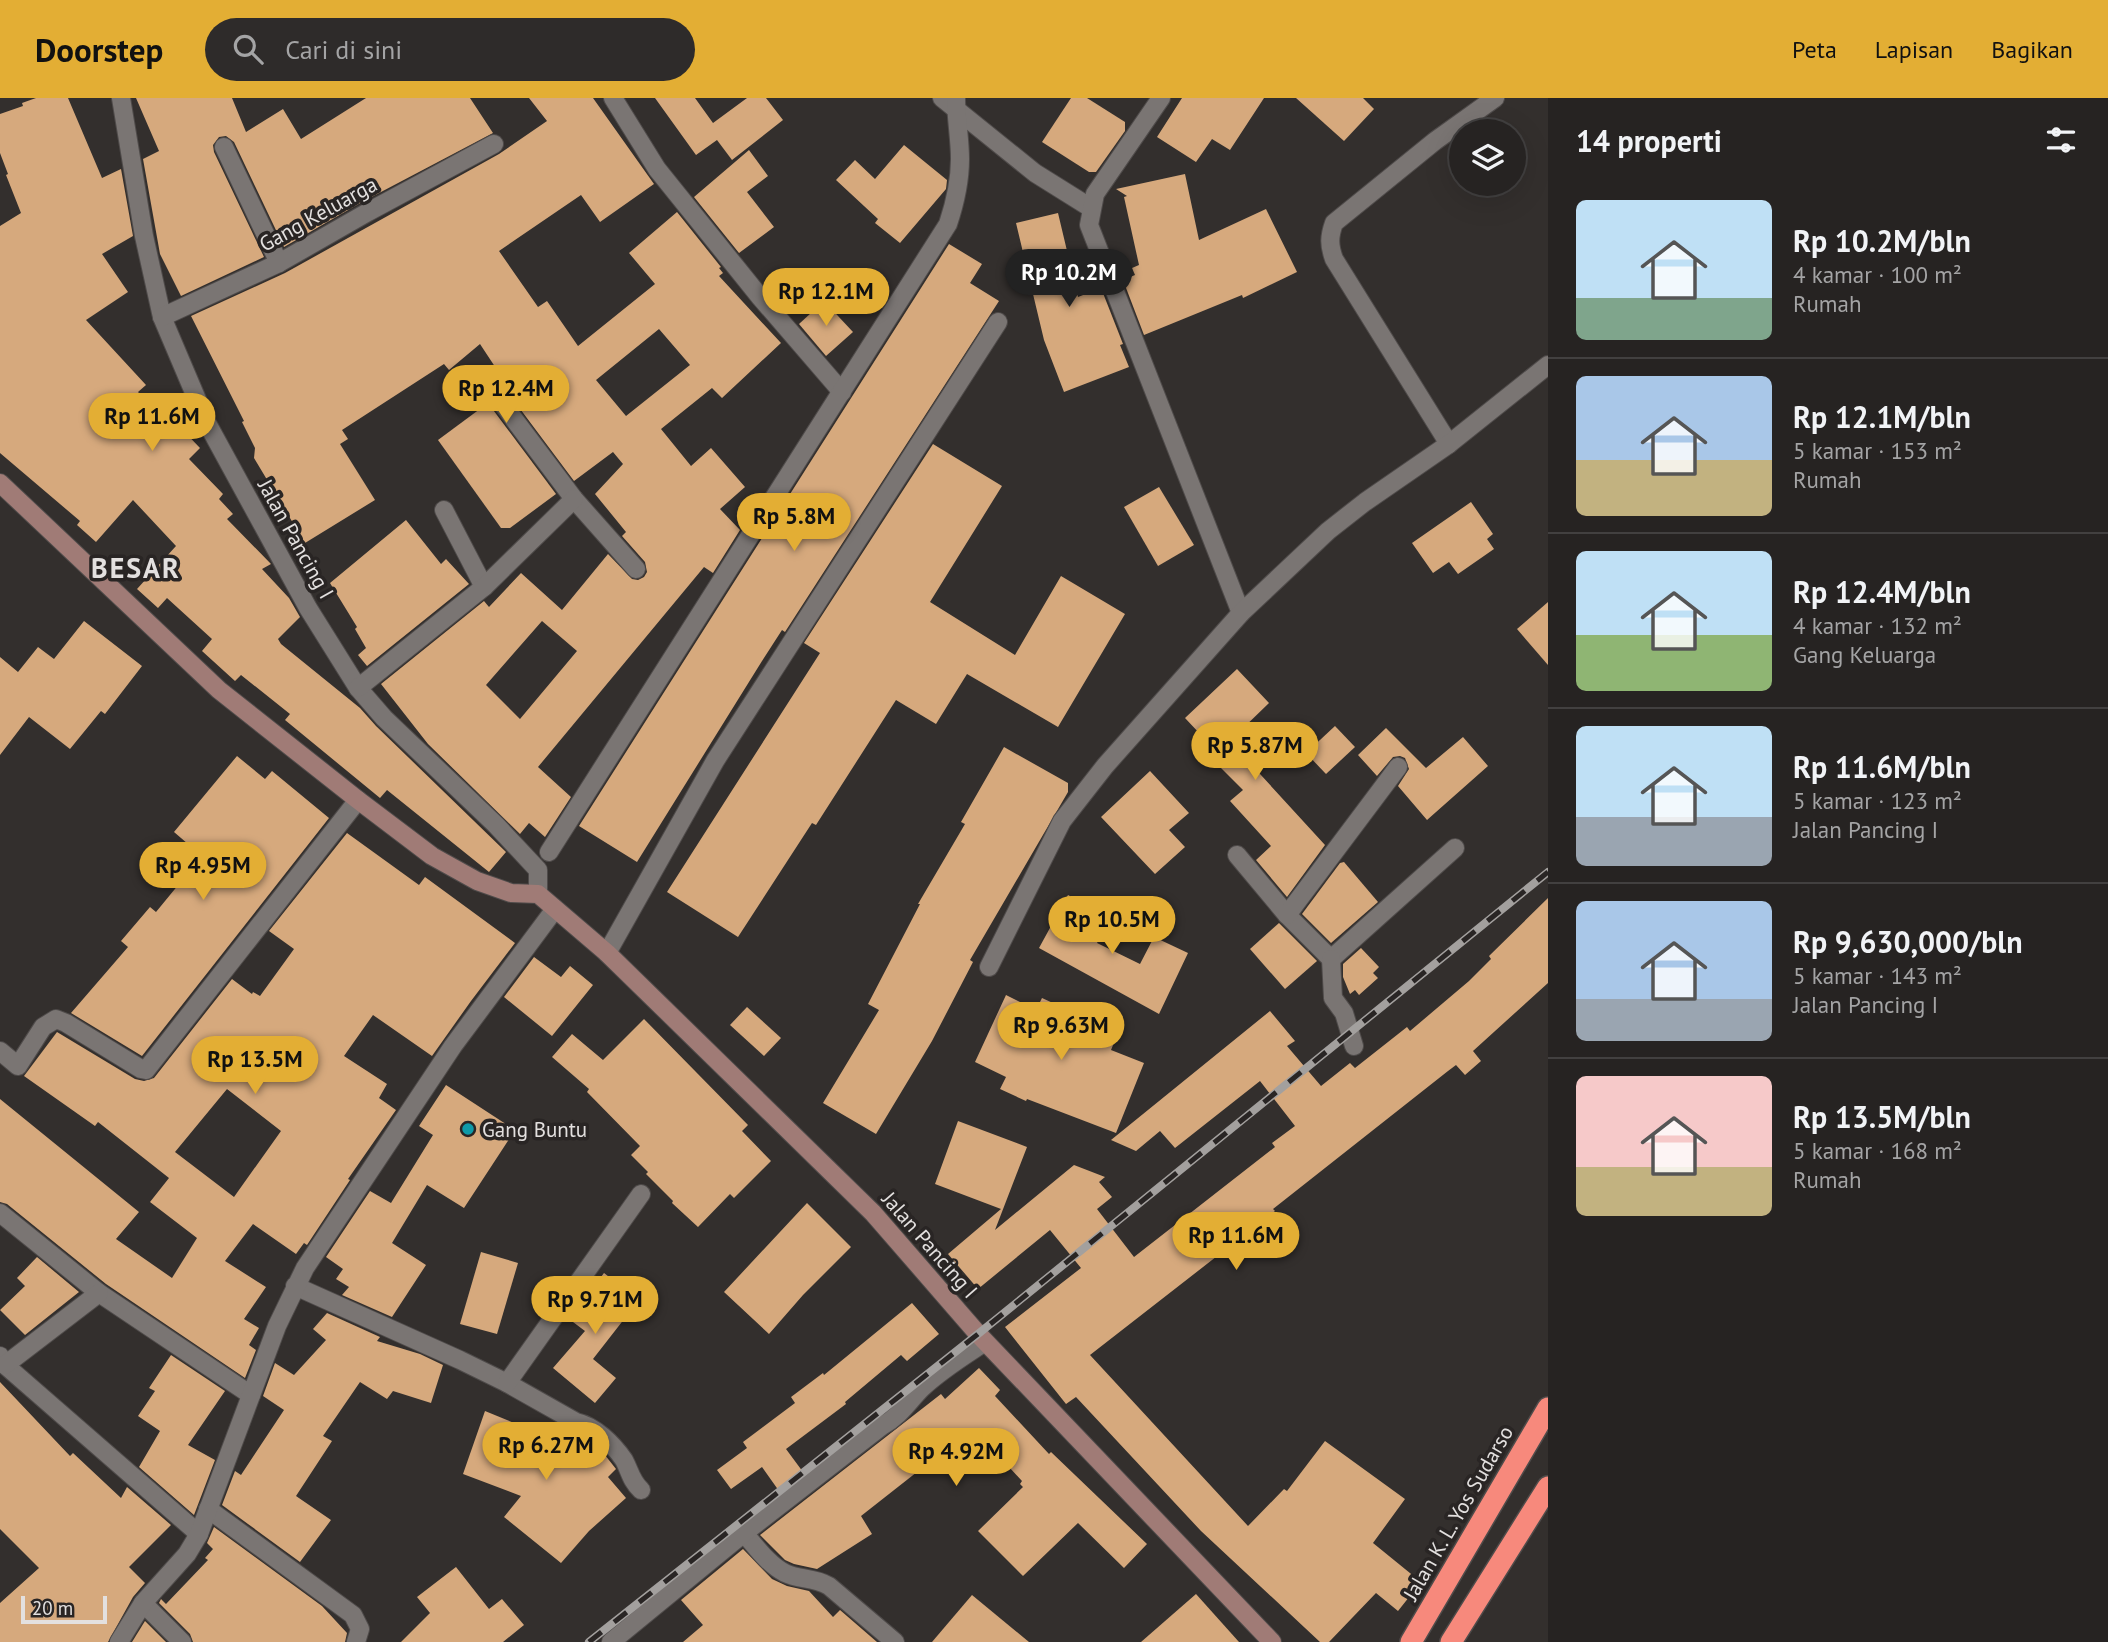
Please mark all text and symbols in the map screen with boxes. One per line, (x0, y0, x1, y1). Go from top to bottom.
search box (205, 18, 695, 81)
text: Doorstep (35, 28, 163, 71)
icon: search (229, 30, 267, 68)
text: Cari di sini (285, 33, 402, 66)
text: Peta (1792, 34, 1837, 65)
text: Lapisan (1875, 34, 1953, 65)
text: Bagikan (1991, 34, 2073, 65)
map controls (1449, 119, 1526, 196)
button: layers (1449, 119, 1526, 196)
text: 14 properti (1576, 121, 1722, 160)
icon: filters (2042, 121, 2080, 159)
street label: Gang Keluarga (254, 170, 382, 258)
text: Rp 10.2M/bln (1793, 221, 1971, 260)
icon: home (1632, 228, 1716, 312)
pin: Rp 10.2M (997, 250, 1141, 309)
text: Rp 10.2M (1021, 257, 1117, 286)
text: 4 kamar · 100 m² (1793, 260, 1962, 289)
pin: Rp 12.1M (754, 268, 898, 328)
text: Rp 12.1M (778, 276, 874, 305)
text: Rumah (1793, 289, 1862, 318)
pin: Rp 12.4M (434, 366, 578, 425)
text: Rp 12.4M (458, 373, 554, 402)
pin: Rp 11.6M (80, 394, 224, 453)
text: Rp 12.1M/bln (1793, 397, 1971, 436)
text: Rp 11.6M (104, 401, 200, 430)
icon: home (1632, 404, 1716, 488)
text: 5 kamar · 153 m² (1793, 436, 1962, 465)
text: Rumah (1793, 465, 1862, 494)
street label: Jalan Pancing I (252, 474, 340, 604)
pin: Rp 5.8M (729, 494, 859, 553)
text: Rp 5.8M (753, 501, 835, 530)
district label: BESAR (91, 549, 181, 586)
text: Rp 12.4M/bln (1793, 572, 1971, 611)
icon: home (1632, 579, 1716, 663)
text: 4 kamar · 132 m² (1793, 611, 1962, 640)
text: Gang Keluarga (1793, 640, 1936, 669)
pin: Rp 5.87M (1183, 722, 1327, 782)
text: Rp 5.87M (1207, 730, 1303, 759)
text: Rp 11.6M/bln (1793, 747, 1971, 786)
icon: home (1632, 754, 1716, 838)
text: 5 kamar · 123 m² (1793, 786, 1962, 815)
text: Jalan Pancing I (1793, 815, 1938, 844)
pin: Rp 4.95M (131, 842, 275, 902)
text: Rp 4.95M (155, 850, 251, 879)
pin: Rp 10.5M (1040, 896, 1184, 956)
text: Rp 10.5M (1064, 904, 1160, 933)
text: Rp 9,630,000/bln (1793, 922, 2023, 961)
icon: home (1632, 929, 1716, 1013)
text: 5 kamar · 143 m² (1793, 961, 1962, 990)
text: Jalan Pancing I (1793, 990, 1938, 1019)
pin: Rp 9.63M (989, 1002, 1133, 1062)
text: Rp 9.63M (1013, 1010, 1109, 1039)
pin: Rp 13.5M (183, 1037, 327, 1096)
text: Rp 13.5M (207, 1044, 303, 1073)
text: Rp 13.5M/bln (1793, 1097, 1971, 1136)
icon: home (1632, 1104, 1716, 1188)
place label: Gang Buntu (482, 1116, 587, 1143)
marker: Gang Buntu (460, 1121, 476, 1137)
text: 5 kamar · 168 m² (1793, 1136, 1962, 1165)
text: Rumah (1793, 1165, 1862, 1194)
street label: Jalan Pancing I (876, 1185, 984, 1304)
pin: Rp 11.6M (1164, 1212, 1308, 1272)
text: Rp 11.6M (1188, 1220, 1284, 1249)
pin: Rp 9.71M (523, 1276, 667, 1336)
text: Rp 9.71M (547, 1284, 643, 1313)
street label: Jalan K. L. Yos Sudarso (1397, 1421, 1519, 1606)
pin: Rp 6.27M (474, 1422, 618, 1482)
pin: Rp 4.92M (884, 1428, 1028, 1488)
text: Rp 6.27M (498, 1430, 594, 1459)
text: Rp 4.92M (908, 1436, 1004, 1465)
scale bar (21, 1593, 107, 1625)
text: 20 m (32, 1596, 73, 1620)

